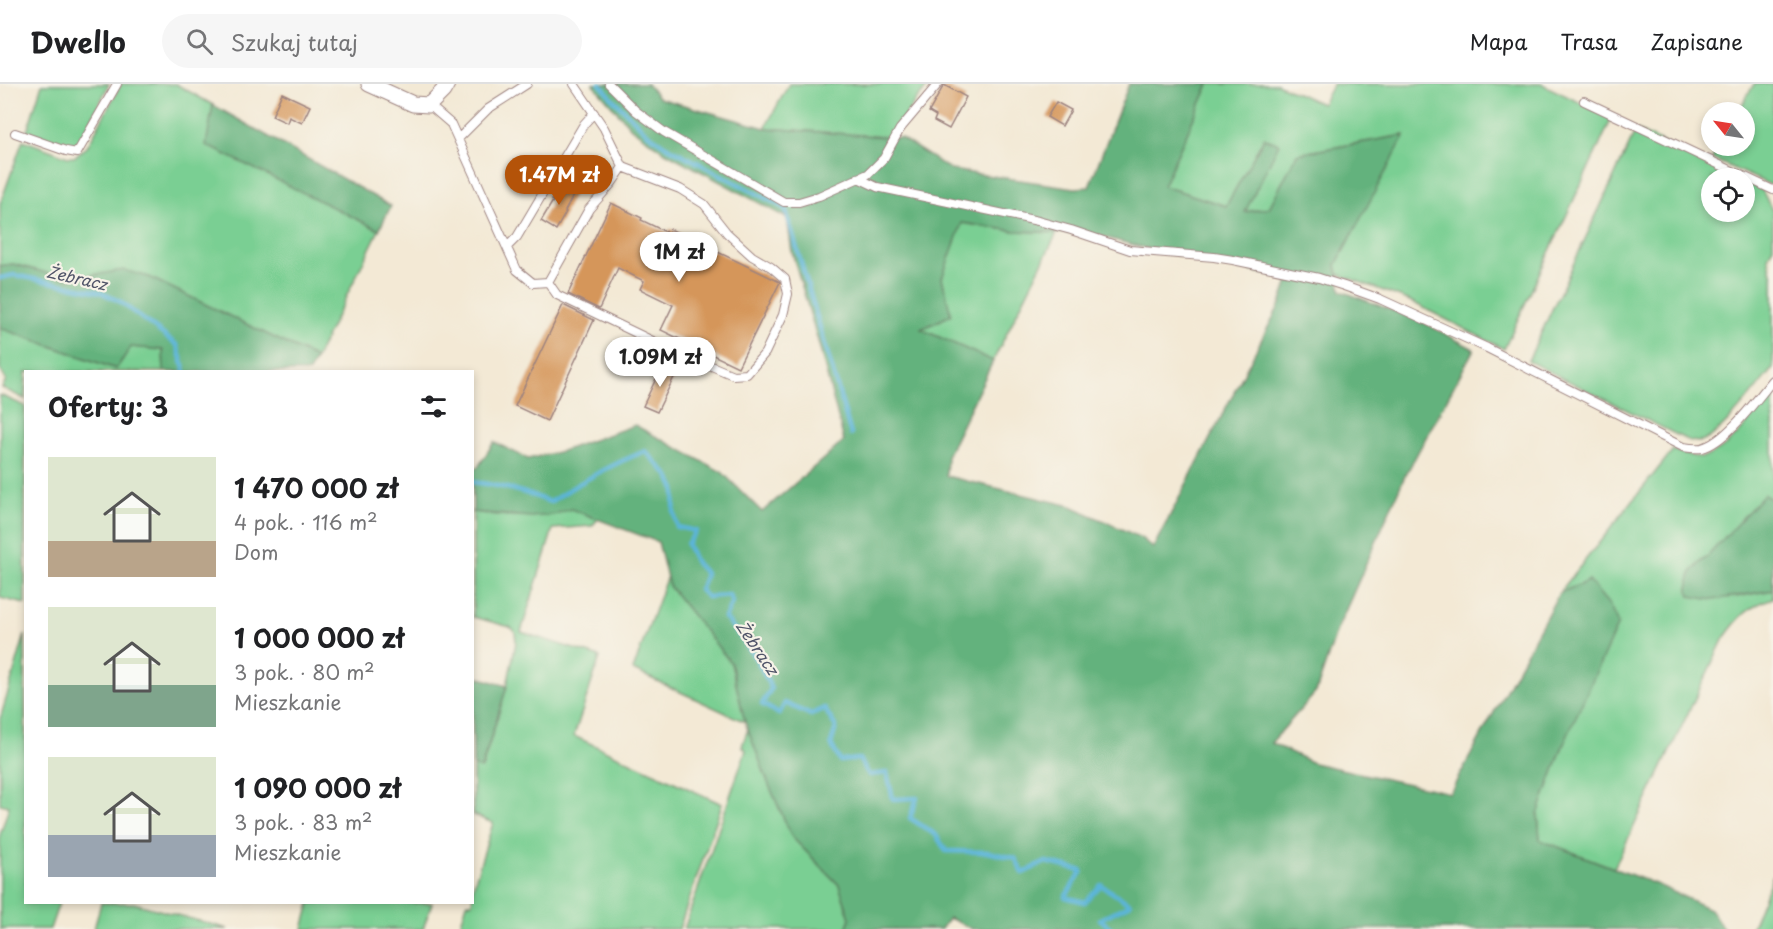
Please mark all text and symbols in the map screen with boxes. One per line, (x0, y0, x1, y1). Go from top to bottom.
search box (162, 14, 582, 68)
text: Dwello (30, 20, 126, 63)
icon: search (183, 25, 216, 58)
text: Szukaj tutaj (231, 25, 358, 58)
text: Mapa (1470, 25, 1527, 57)
text: Trasa (1560, 25, 1617, 57)
text: Zapisane (1650, 25, 1743, 57)
north arrow (1701, 102, 1755, 156)
map controls (1701, 102, 1755, 222)
pin: 1.47M zł (497, 155, 621, 206)
text: 1.47M zł (519, 159, 599, 189)
button: locate (1701, 168, 1755, 222)
pin: 1M zł (637, 232, 721, 283)
text: 1M zł (654, 236, 704, 266)
water label: Żebracz (45, 258, 112, 296)
pin: 1.09M zł (598, 337, 722, 388)
text: 1.09M zł (619, 341, 701, 371)
text: Oferty: 3 (48, 387, 168, 426)
icon: filters (417, 390, 450, 423)
text: 1 470 000 zł (234, 468, 398, 507)
icon: home (96, 481, 168, 553)
text: 4 pok. · 116 m² (234, 507, 377, 537)
text: Dom (234, 537, 278, 567)
water label: Żebracz (731, 615, 786, 681)
text: 1 000 000 zł (234, 618, 404, 657)
icon: home (96, 631, 168, 703)
text: 3 pok. · 80 m² (234, 657, 375, 687)
text: Mieszkanie (234, 687, 342, 717)
text: 1 090 000 zł (234, 768, 401, 807)
icon: home (96, 781, 168, 853)
text: 3 pok. · 83 m² (234, 807, 372, 837)
text: Mieszkanie (234, 837, 342, 867)

